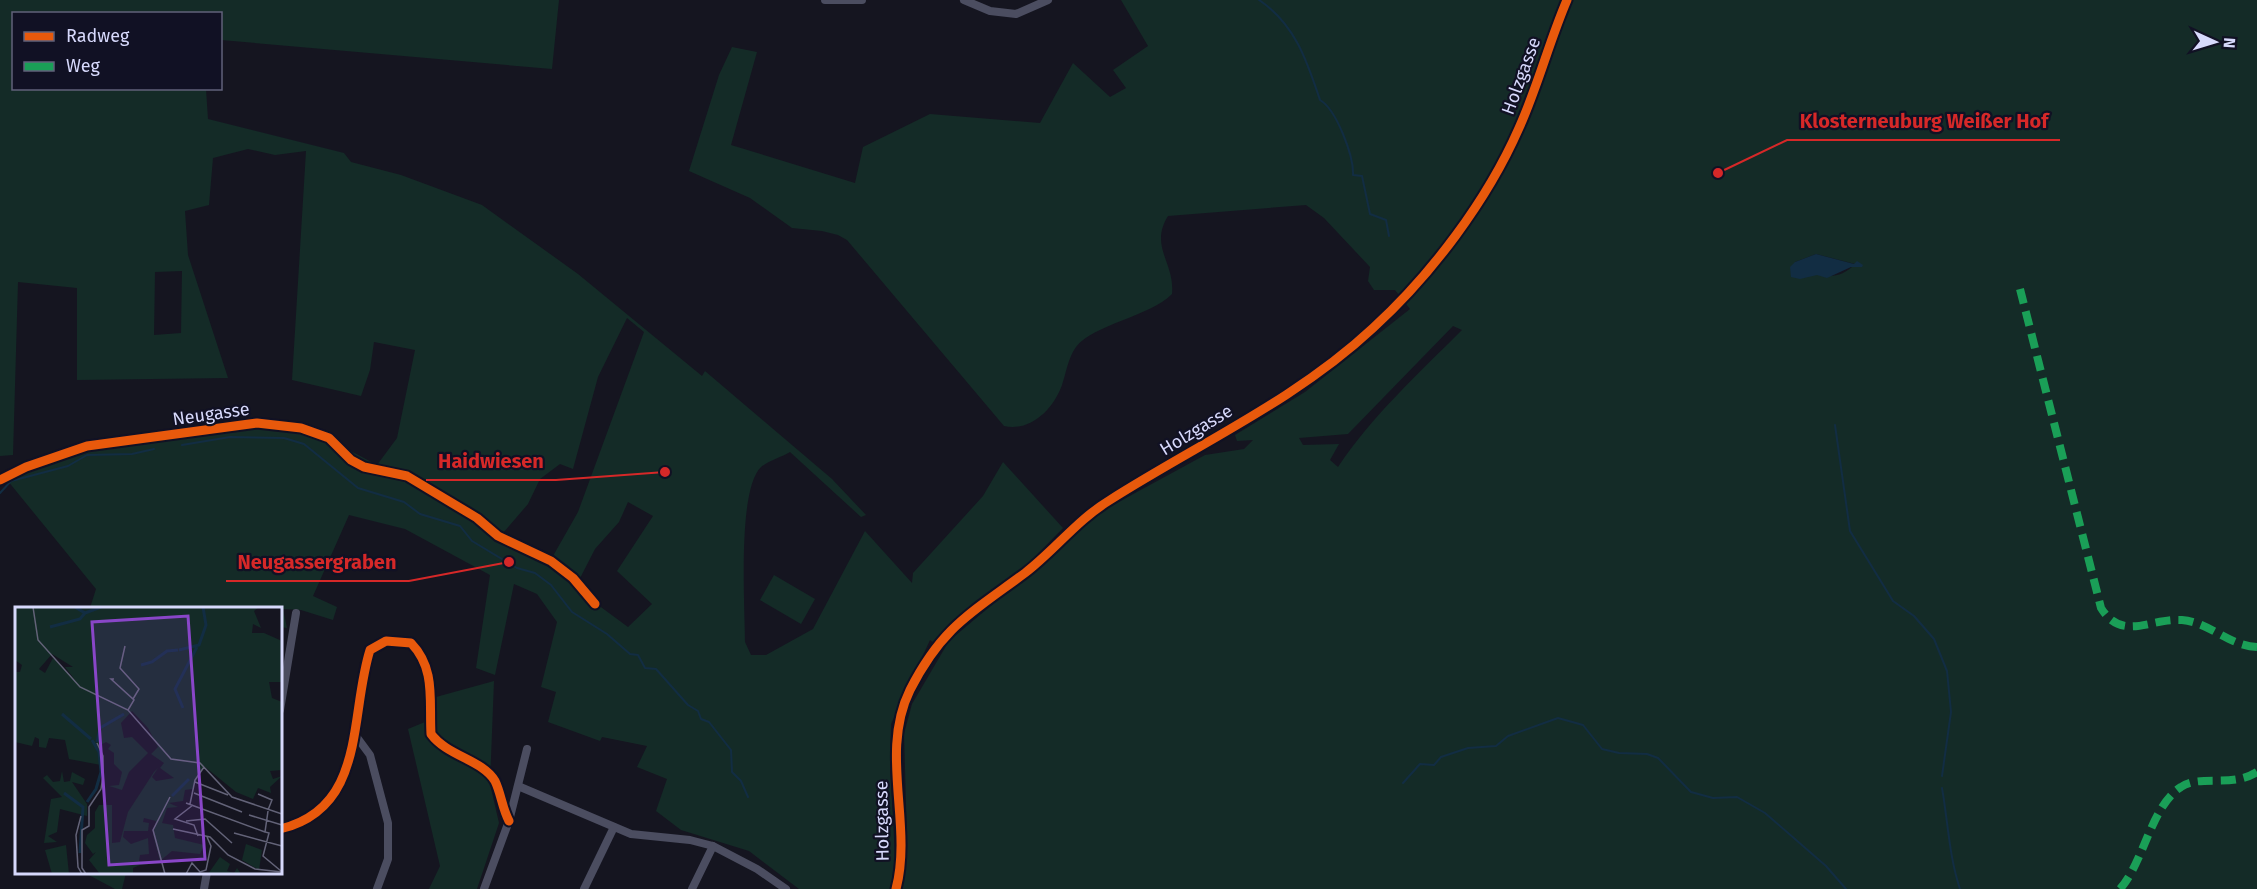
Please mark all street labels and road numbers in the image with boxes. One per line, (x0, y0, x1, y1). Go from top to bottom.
street label: Holzgasse (1497, 34, 1545, 118)
street label: Neugasse (171, 398, 251, 430)
street label: Holzgasse (1156, 400, 1236, 460)
street label: Holzgasse (870, 780, 894, 862)

